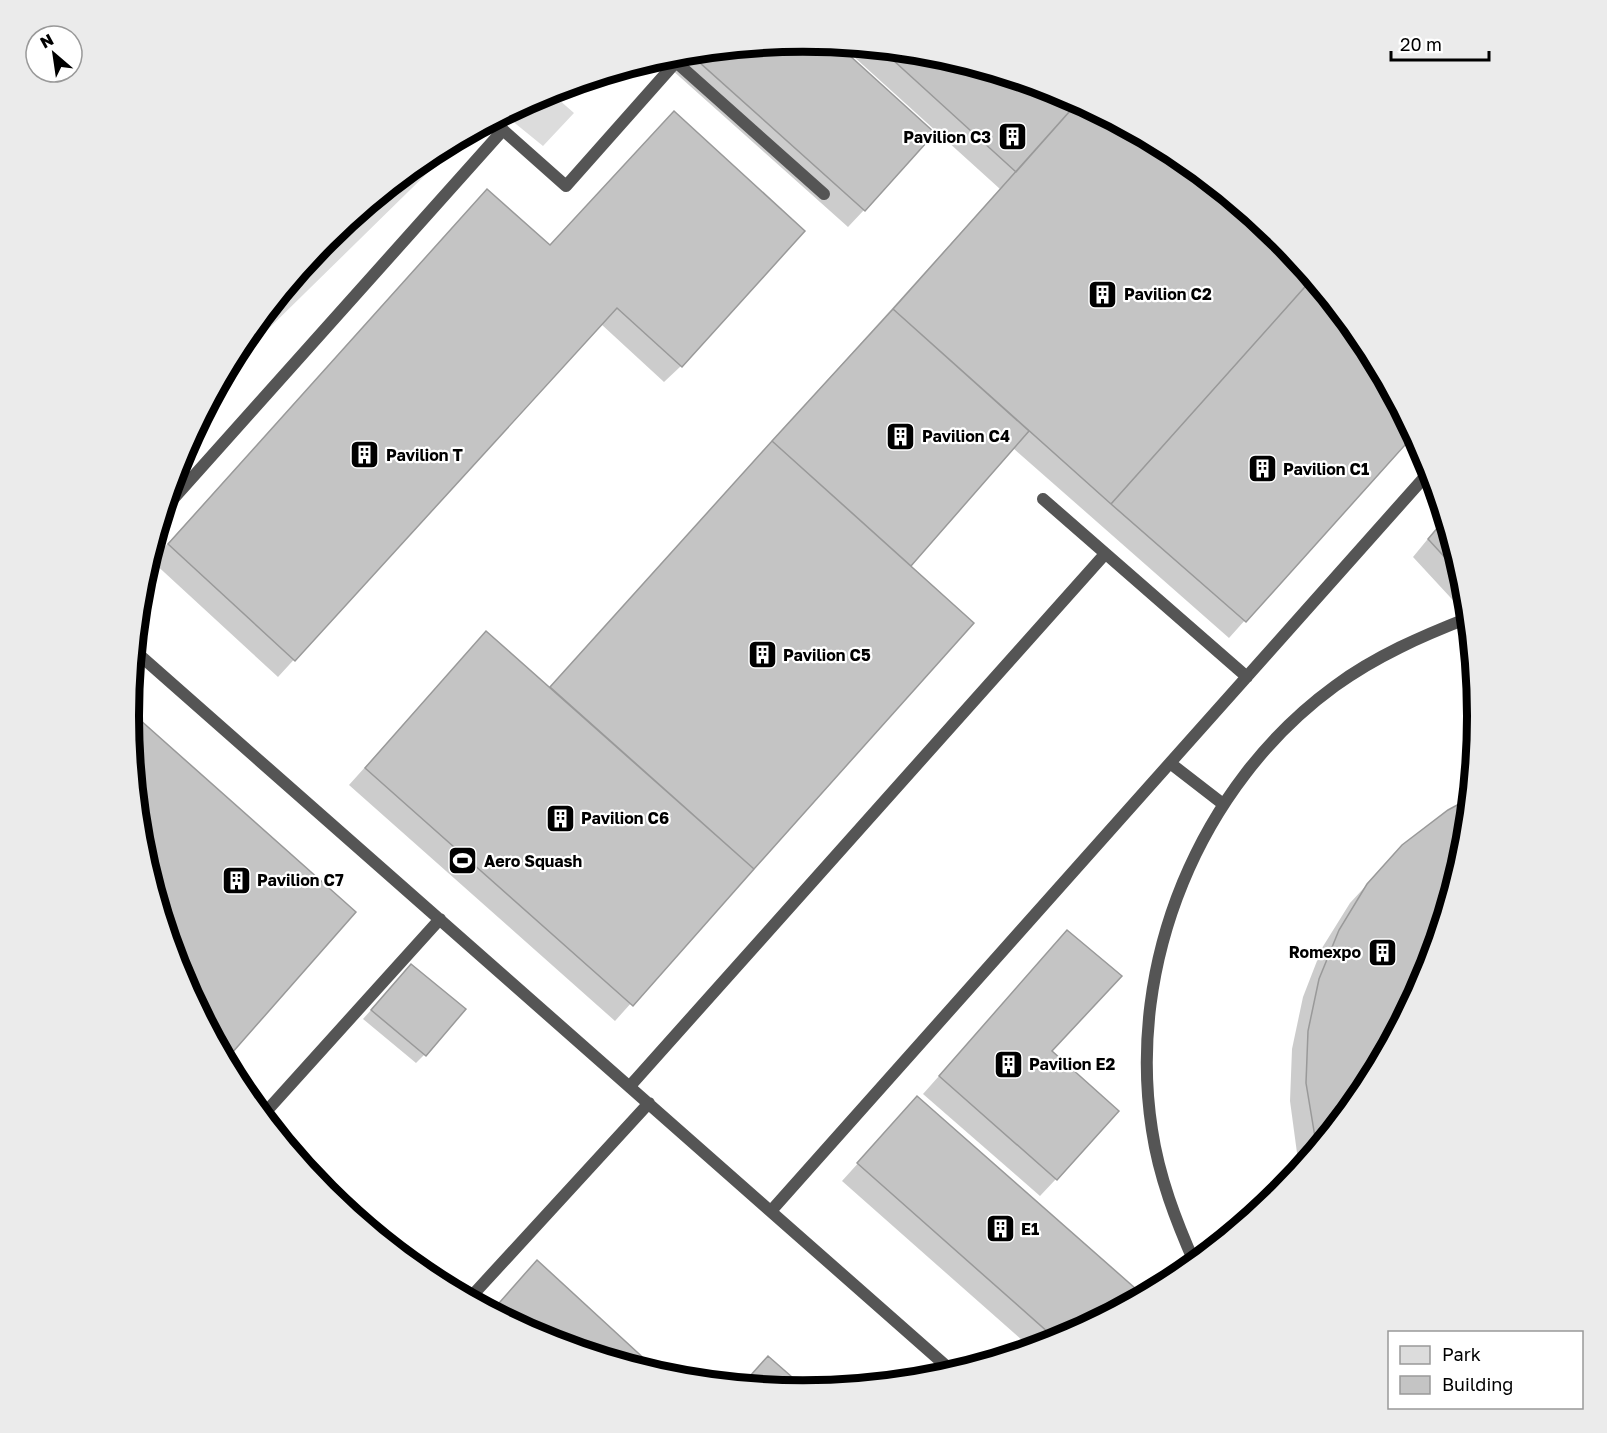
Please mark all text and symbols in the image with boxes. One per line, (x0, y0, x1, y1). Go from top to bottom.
north arrow (24, 24, 84, 84)
scale bar (1391, 24, 1488, 62)
text: N (37, 29, 57, 53)
text: 20 m (1400, 33, 1442, 55)
building icon: Pavilion C3 (996, 121, 1028, 153)
place label: Pavilion C3 (903, 127, 991, 147)
building icon: Pavilion C2 (1087, 278, 1119, 310)
place label: Pavilion C2 (1124, 284, 1212, 304)
building icon: Pavilion C4 (885, 420, 917, 452)
place label: Pavilion C4 (922, 426, 1010, 446)
building icon: Pavilion T (349, 439, 381, 471)
place label: Pavilion T (386, 445, 464, 465)
building icon: Pavilion C1 (1246, 453, 1278, 485)
place label: Pavilion C1 (1283, 459, 1369, 479)
building icon: Pavilion C5 (746, 639, 778, 671)
place label: Pavilion C5 (783, 645, 871, 665)
building icon: Pavilion C6 (544, 802, 576, 834)
place label: Pavilion C6 (581, 808, 669, 828)
sports icon: Aero Squash (447, 845, 479, 877)
place label: Aero Squash (484, 851, 582, 871)
building icon: Pavilion C7 (220, 864, 252, 896)
place label: Pavilion C7 (257, 870, 344, 890)
building icon: Romexpo (1366, 936, 1398, 968)
place label: Romexpo (1289, 942, 1361, 962)
building icon: Pavilion E2 (992, 1048, 1024, 1080)
place label: Pavilion E2 (1029, 1054, 1116, 1074)
building icon: E1 (984, 1213, 1016, 1245)
place label: E1 (1021, 1219, 1039, 1239)
legend (1388, 1331, 1583, 1409)
text: Park (1442, 1343, 1481, 1365)
text: Building (1442, 1373, 1513, 1395)

